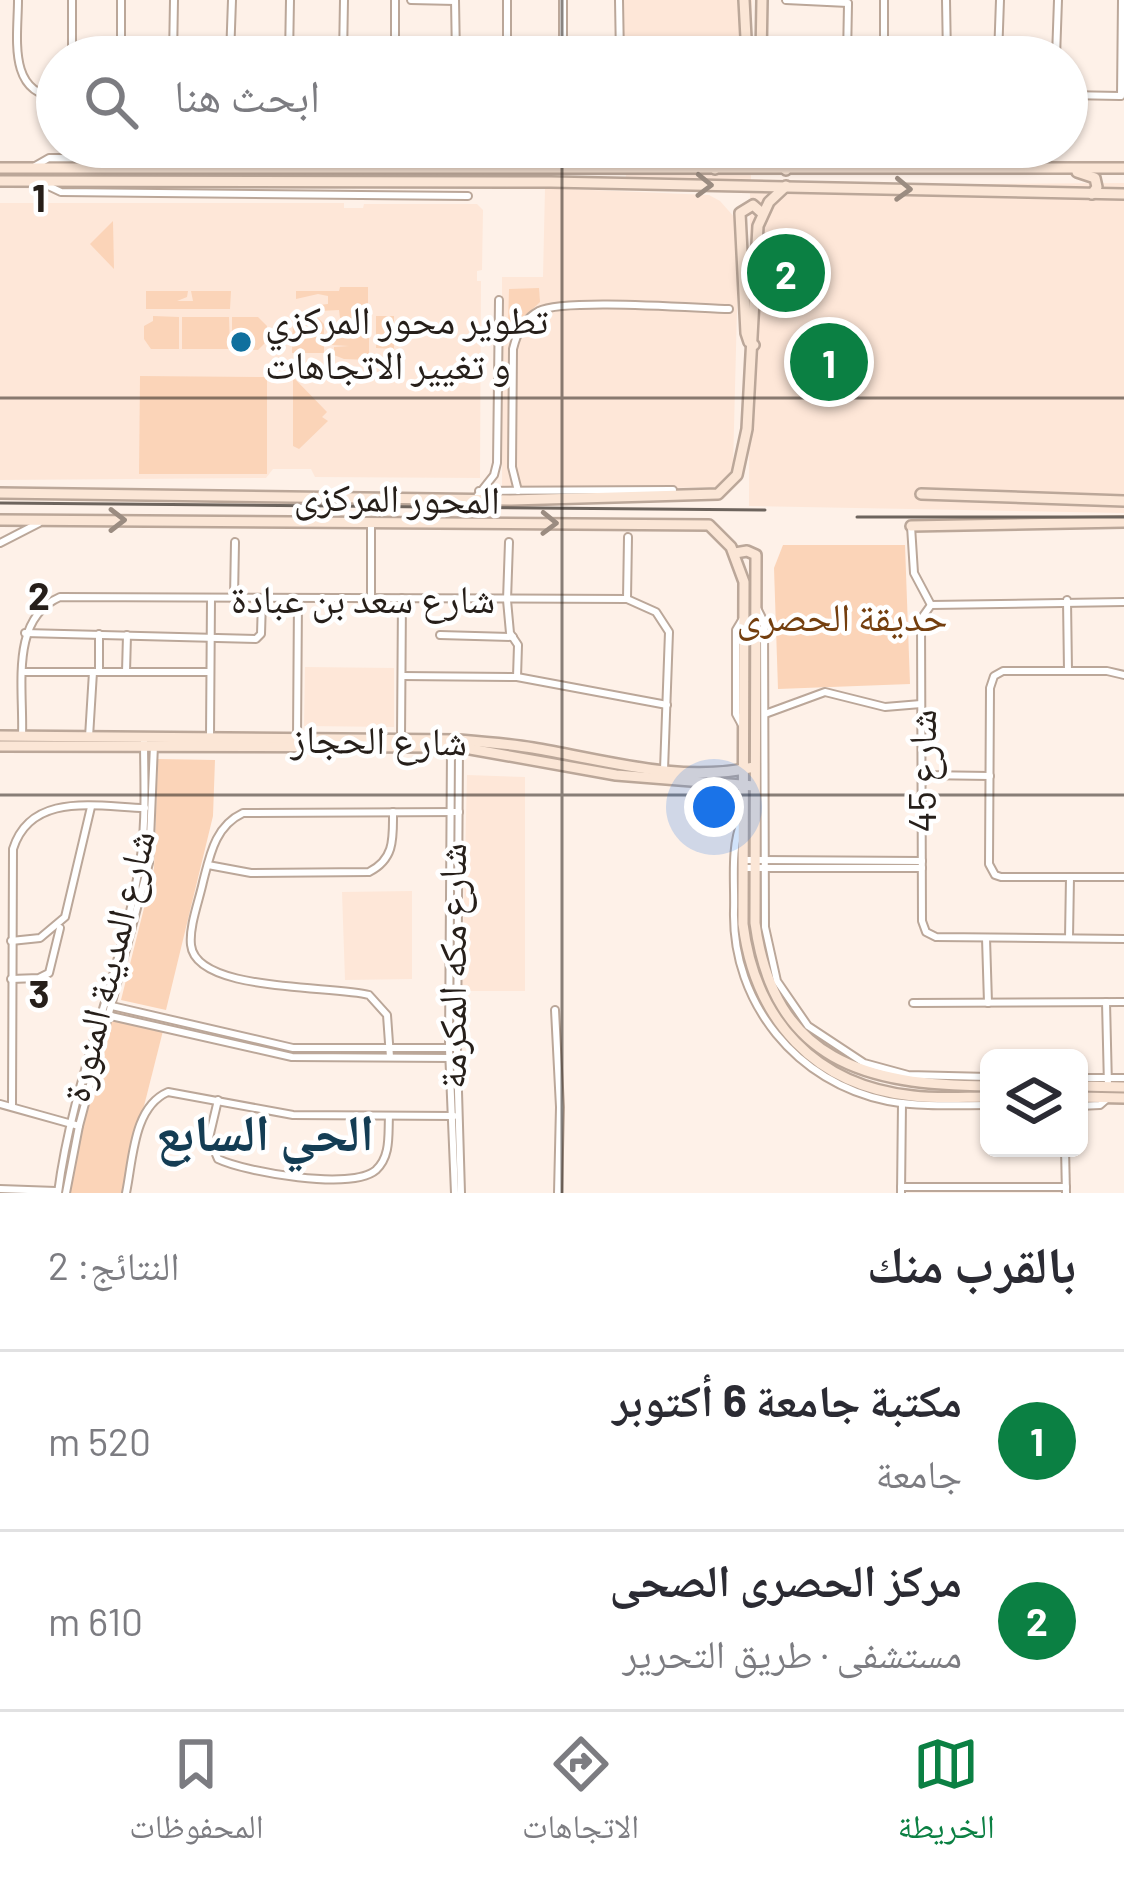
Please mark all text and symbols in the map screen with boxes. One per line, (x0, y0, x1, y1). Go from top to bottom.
search box (36, 36, 1088, 168)
text: ابحث هنا (174, 67, 320, 121)
icon: search (78, 69, 144, 135)
one-way arrow (695, 171, 714, 197)
text: 1 (32, 173, 46, 220)
one-way arrow (894, 176, 913, 202)
pin: 2 (747, 228, 825, 318)
place label: تطوير محور المركزي و تغيير الاتجاهات (265, 295, 548, 388)
pin: 1 (790, 317, 868, 407)
marker: تطوير محور المركزي و تغيير الاتجاهات (228, 329, 254, 355)
street label: المحور المركزى (293, 471, 501, 524)
one-way arrow (109, 507, 127, 533)
one-way arrow (541, 510, 559, 536)
text: 2 (28, 571, 50, 618)
street label: شارع سعد بن عبادة (231, 574, 495, 624)
park label: حديقة الحصرى (737, 592, 947, 641)
street label: شارع 45 (897, 709, 947, 833)
street label: شارع الحجاز (289, 713, 468, 767)
your location (684, 777, 744, 837)
street label: شارع المدينة المنورة (50, 825, 166, 1107)
street label: شارع مكه المكرمة (427, 843, 477, 1089)
text: 3 (28, 969, 50, 1016)
map controls (980, 1049, 1088, 1157)
button: layers (980, 1049, 1088, 1157)
district label: الحي السابع (156, 1100, 374, 1173)
text: بالقرب منك (867, 1232, 1076, 1293)
text: النتائج: 2 (48, 1241, 179, 1288)
text: مكتبة جامعة 6 أكتوبر (613, 1372, 962, 1426)
text: 520 m (48, 1417, 151, 1464)
text: 1 (1030, 1417, 1044, 1464)
text: جامعة (876, 1449, 962, 1496)
text: مركز الحصرى الصحى (609, 1552, 962, 1606)
text: 610 m (48, 1597, 143, 1644)
text: 2 (1026, 1597, 1048, 1644)
text: مستشفى · طريق التحرير (623, 1629, 962, 1676)
tab: المحفوظات (129, 1731, 264, 1859)
tab: الاتجاهات (522, 1731, 639, 1859)
tab: الخريطة (898, 1731, 995, 1859)

